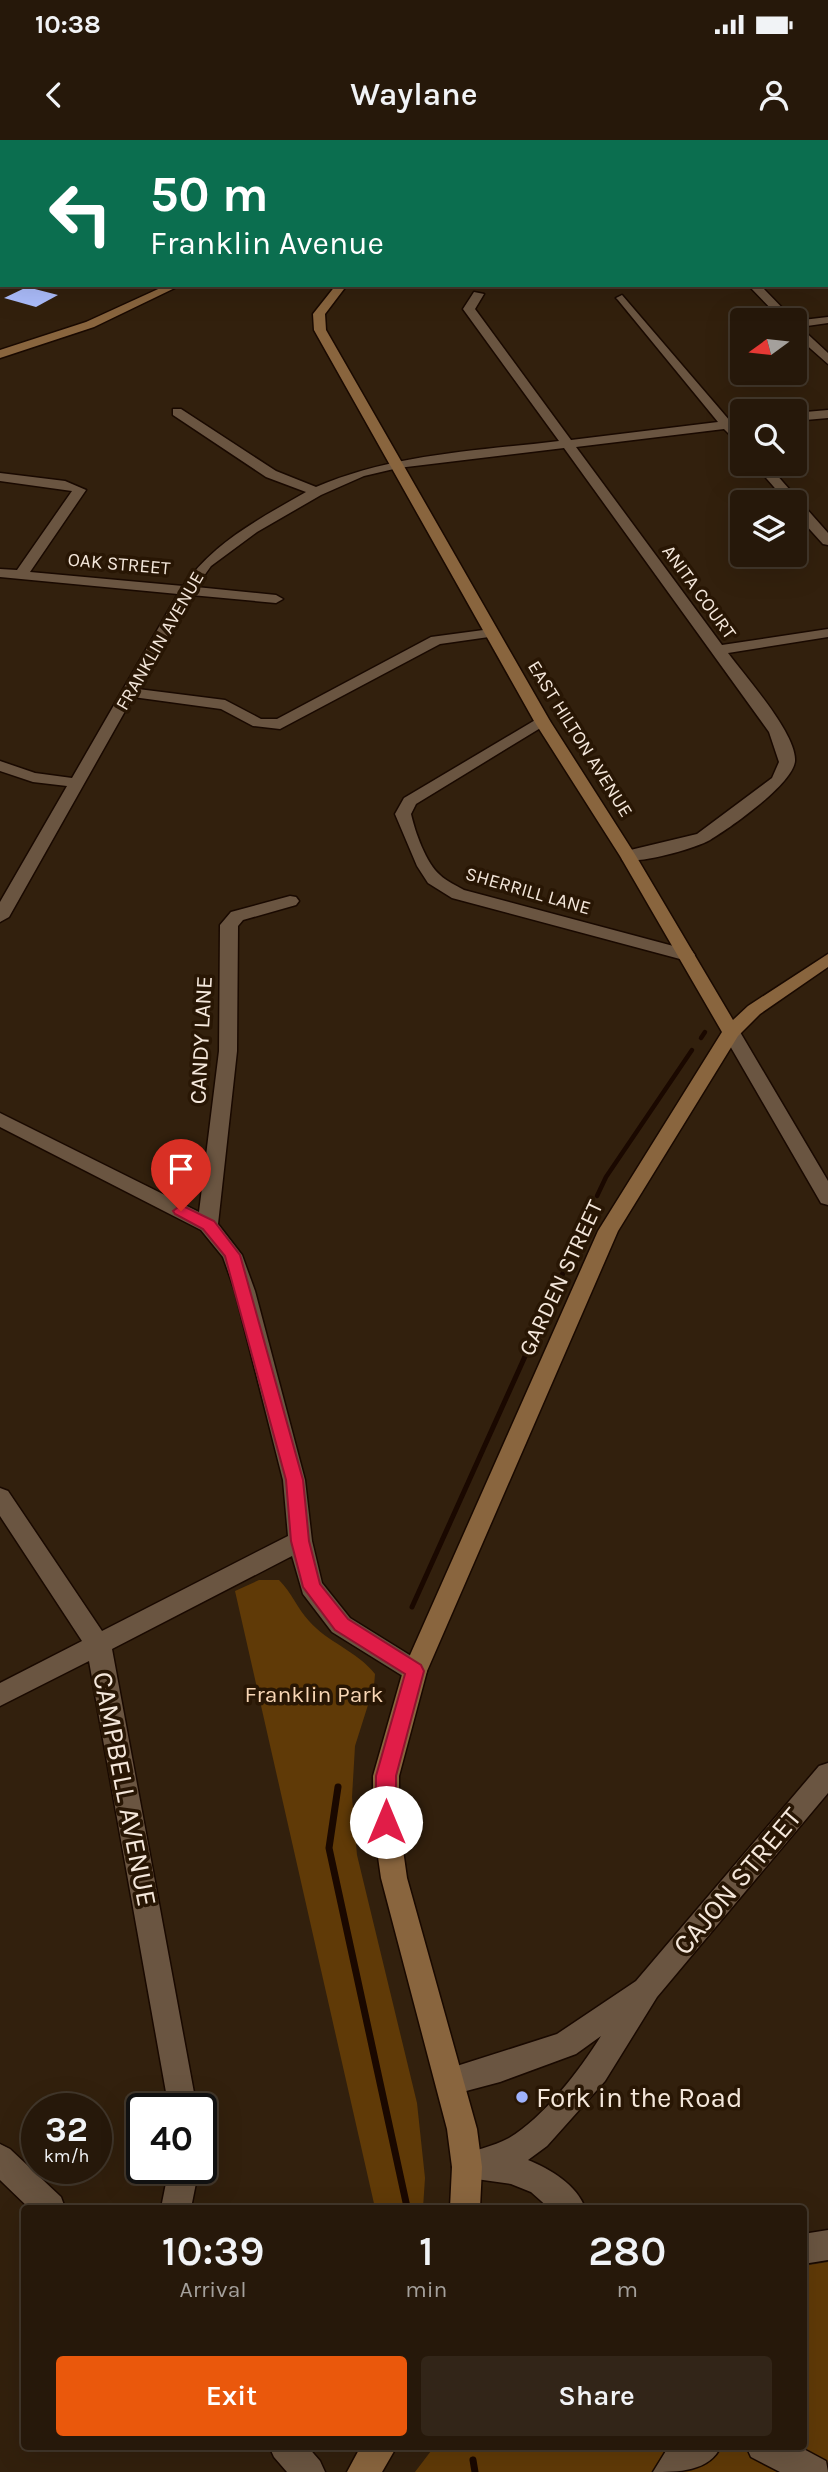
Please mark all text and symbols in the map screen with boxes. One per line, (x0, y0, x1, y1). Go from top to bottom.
text: 10:38 (35, 9, 101, 40)
icon: back (35, 76, 73, 114)
text: Waylane (350, 76, 478, 113)
icon: person (755, 76, 793, 114)
text: 50 m (150, 166, 268, 223)
icon: left (35, 168, 126, 259)
text: Franklin Avenue (150, 225, 384, 262)
north arrow (730, 308, 807, 385)
map controls (730, 308, 807, 567)
button: search (730, 399, 807, 476)
button: layers (730, 490, 807, 567)
street label: ANITA COURT (658, 541, 741, 644)
street label: OAK STREET (67, 549, 172, 579)
street label: FRANKLIN AVENUE (111, 568, 209, 714)
street label: EAST HILTON AVENUE (523, 657, 637, 821)
street label: SHERRILL LANE (463, 863, 593, 919)
street label: CANDY LANE (184, 975, 218, 1105)
pin (151, 1139, 211, 1211)
icon: arrive (162, 1150, 200, 1188)
street label: GARDEN STREET (513, 1196, 609, 1360)
street label: CAMPBELL AVENUE (86, 1669, 164, 1909)
park label: Franklin Park (244, 1681, 384, 1708)
position arrow (349, 1785, 423, 1859)
street label: CAJON STREET (666, 1801, 808, 1961)
place label: Fork in the Road (536, 2081, 743, 2114)
marker: Fork in the Road (514, 2089, 530, 2105)
speed limit sign: 40 (126, 2093, 217, 2184)
text: 32 (45, 2109, 88, 2150)
text: km/h (44, 2145, 89, 2167)
text: 10:39 (162, 2226, 264, 2276)
text: 1 (419, 2226, 434, 2276)
text: 280 (588, 2226, 666, 2276)
text: Arrival (179, 2276, 247, 2303)
text: min (405, 2276, 447, 2303)
text: m (616, 2276, 638, 2303)
button: Exit (56, 2356, 407, 2436)
button: Share (421, 2356, 772, 2436)

